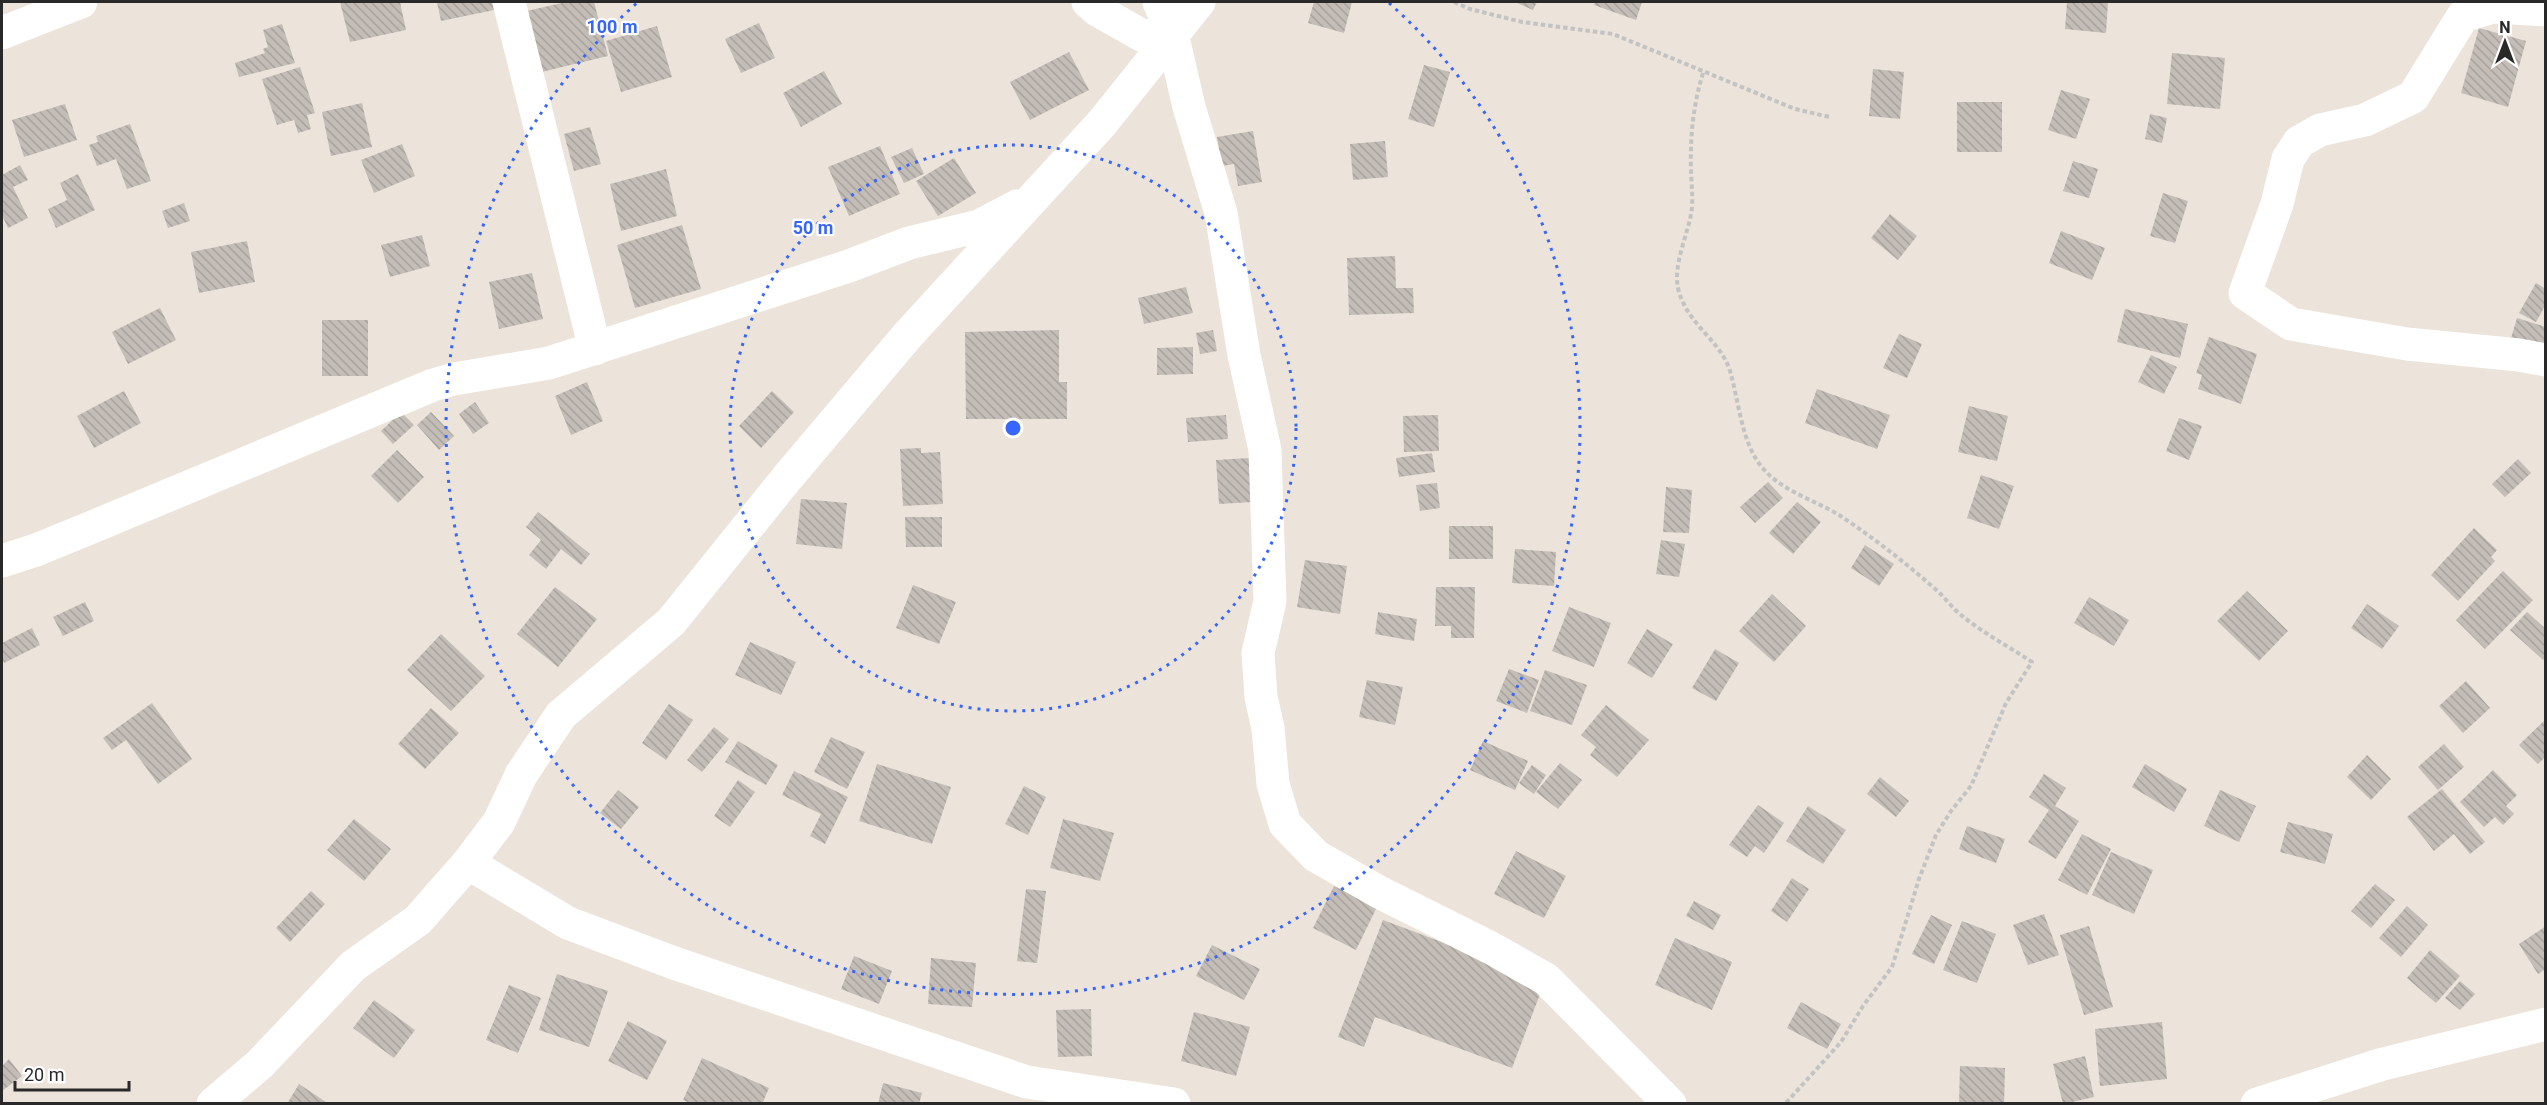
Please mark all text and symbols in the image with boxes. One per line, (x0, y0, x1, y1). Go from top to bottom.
north arrow (2475, 12, 2535, 72)
text: 100 m (586, 16, 638, 37)
text: N (2499, 18, 2511, 37)
text: 50 m (793, 217, 833, 238)
centre of rings (1003, 418, 1023, 438)
scale bar (15, 1054, 129, 1092)
text: 20 m (24, 1064, 64, 1085)

